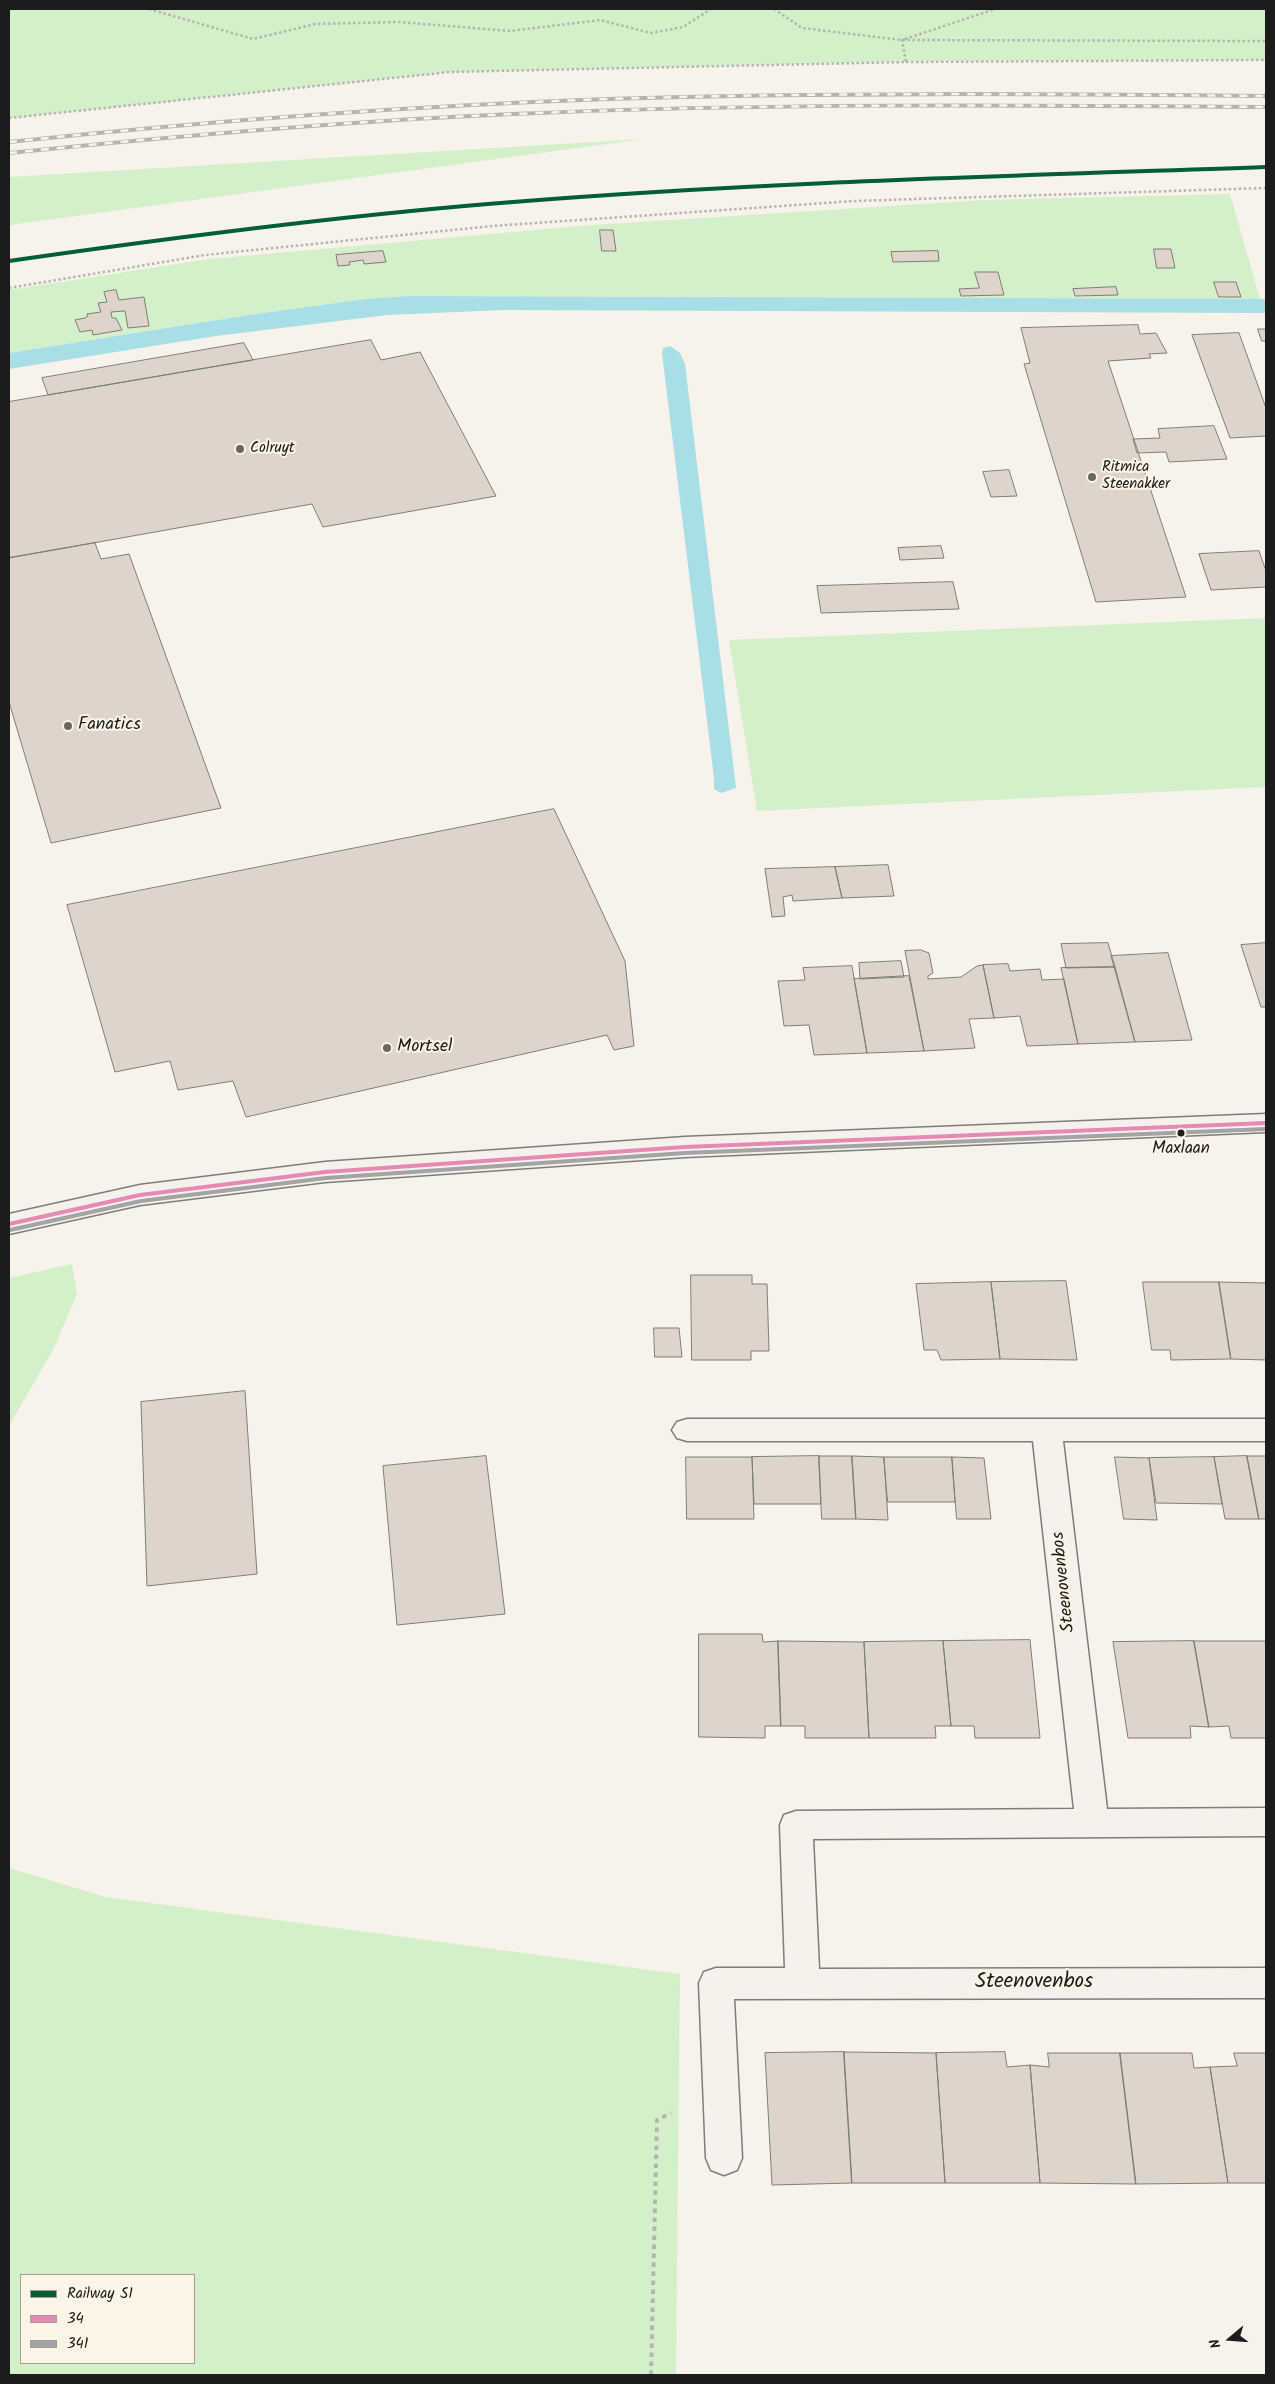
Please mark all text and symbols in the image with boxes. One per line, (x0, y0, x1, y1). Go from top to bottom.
place label: Colruyt (250, 440, 294, 458)
marker: Colruyt (234, 443, 246, 455)
place label: Ritmica Steenakker (1102, 459, 1170, 494)
marker: Ritmica Steenakker (1086, 471, 1098, 483)
place label: Fanatics (78, 715, 141, 737)
marker: Fanatics (62, 720, 74, 732)
place label: Mortsel (397, 1037, 452, 1059)
marker: Mortsel (381, 1042, 393, 1054)
marker: Maxlaan (1176, 1128, 1186, 1138)
place label: Maxlaan (1152, 1140, 1210, 1160)
street label: Steenovenbos (1049, 1531, 1081, 1633)
street label: Steenovenbos (975, 1970, 1093, 1996)
legend (20, 2274, 195, 2364)
text: Railway S1 (67, 2282, 133, 2306)
text: 34 (67, 2307, 84, 2331)
north arrow (1205, 2314, 1255, 2364)
text: 341 (67, 2332, 89, 2356)
text: N (1204, 2336, 1228, 2351)

